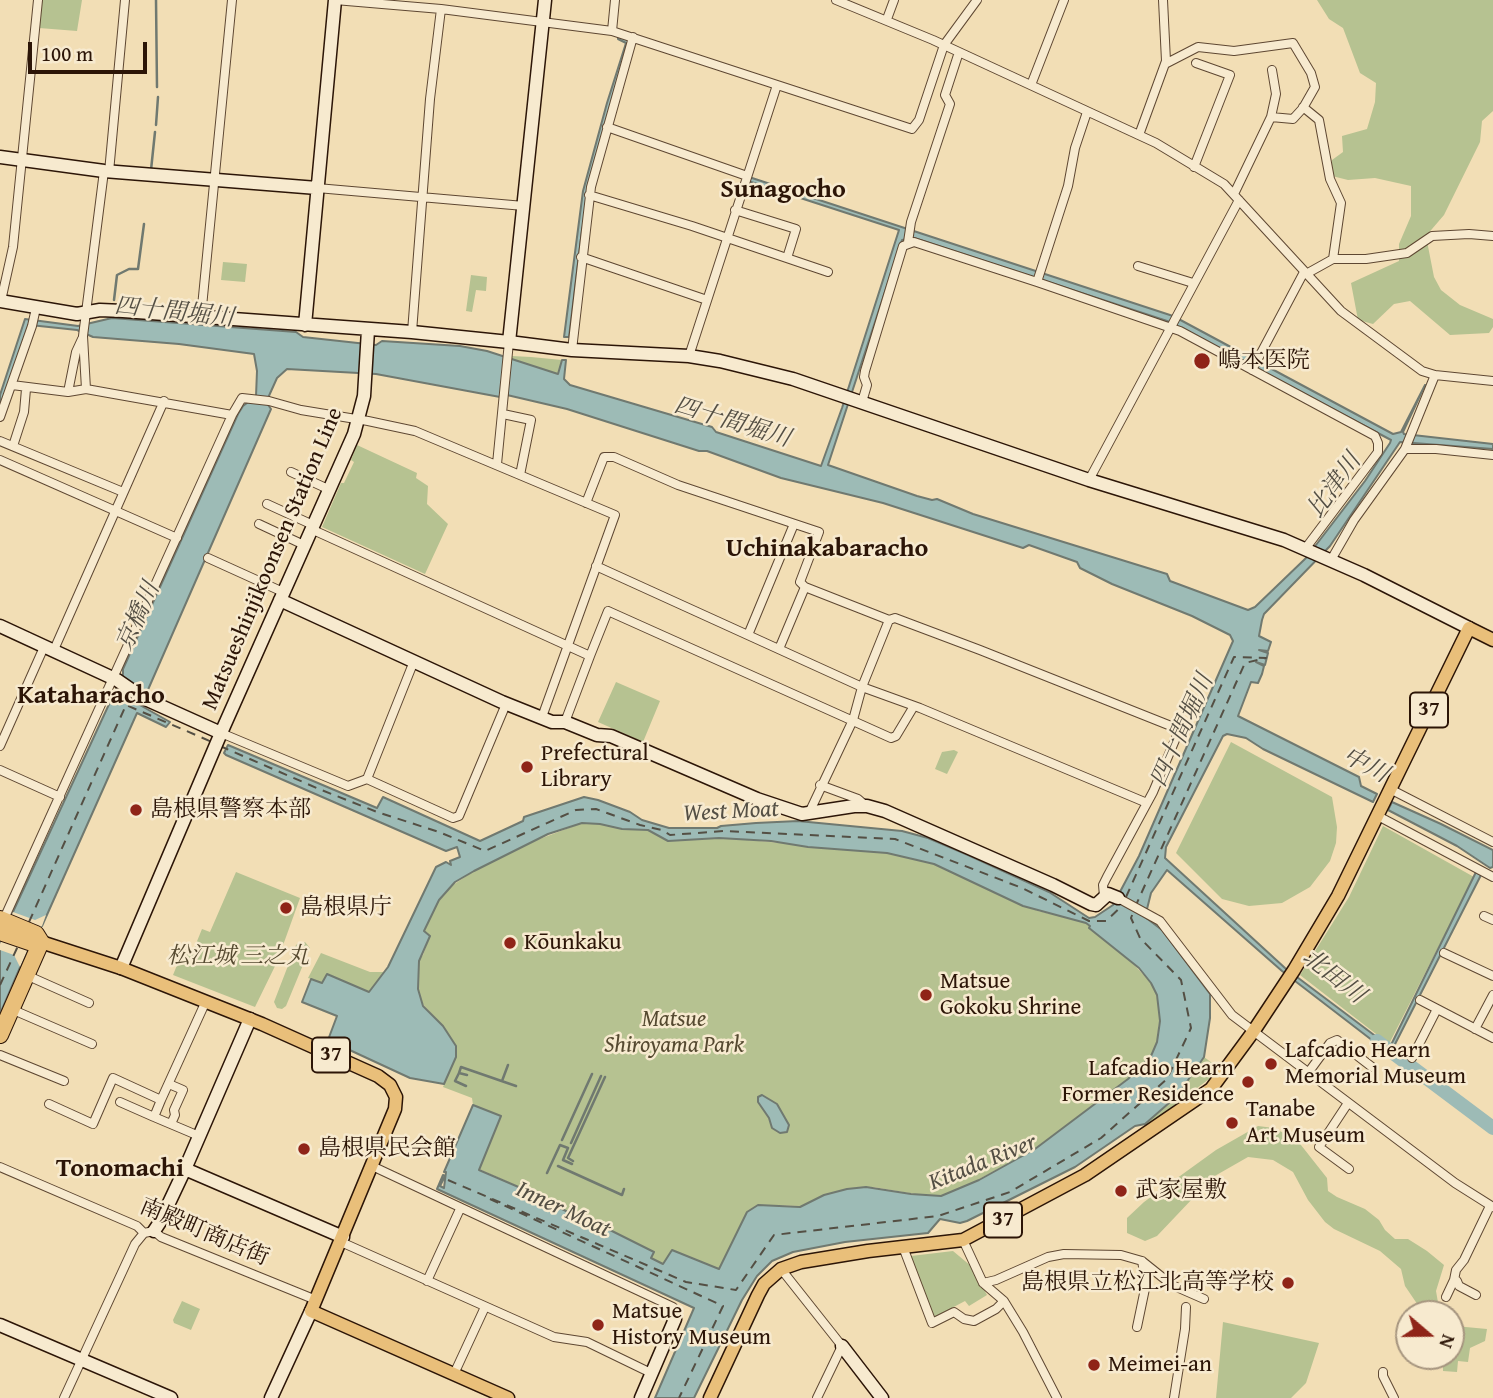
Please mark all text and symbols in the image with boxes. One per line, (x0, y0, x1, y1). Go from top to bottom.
scale bar (32, 28, 150, 72)
text: 100 m (41, 38, 93, 69)
district label: Sunagocho (720, 174, 846, 206)
water label: 四十間堀川 (113, 292, 235, 334)
place label: 嶋本医院 (1218, 347, 1310, 375)
marker: 嶋本医院 (1192, 351, 1212, 371)
water label: 四十間堀川 (670, 392, 794, 454)
street label: Matsueshinjikoonsen Station Line (197, 404, 349, 714)
water label: 比津川 (1302, 448, 1368, 524)
district label: Uchinakabaracho (726, 533, 928, 565)
water label: 京橋川 (111, 578, 167, 656)
water label: 四十間堀川 (1145, 670, 1221, 792)
district label: Kataharacho (17, 680, 165, 712)
road number: 37 (1410, 692, 1448, 728)
place label: Prefectural Library (541, 740, 649, 794)
water label: 中川 (1337, 742, 1393, 790)
marker: Prefectural Library (519, 759, 535, 775)
water label: West Moat (682, 795, 780, 829)
place label: 島根県警察本部 (150, 796, 311, 824)
marker: 島根県警察本部 (128, 802, 144, 818)
place label: 島根県庁 (300, 894, 392, 922)
marker: 島根県庁 (278, 900, 294, 916)
place label: Kōunkaku (524, 929, 621, 957)
marker: Kōunkaku (502, 935, 518, 951)
park label: 松江城 三之丸 (167, 943, 309, 971)
water label: 北田川 (1296, 943, 1370, 1011)
place label: Matsue Gokoku Shrine (940, 968, 1081, 1022)
marker: Matsue Gokoku Shrine (918, 987, 934, 1003)
park label: Matsue Shiroyama Park (604, 1006, 744, 1060)
place label: Lafcadio Hearn Memorial Museum (1285, 1037, 1466, 1091)
road number: 37 (312, 1038, 350, 1072)
place label: Lafcadio Hearn Former Residence (1062, 1055, 1234, 1109)
marker: Lafcadio Hearn Memorial Museum (1263, 1056, 1279, 1072)
marker: Lafcadio Hearn Former Residence (1240, 1074, 1256, 1090)
place label: Tanabe Art Museum (1246, 1096, 1365, 1150)
marker: Tanabe Art Museum (1224, 1115, 1240, 1131)
water label: Kitada River (925, 1128, 1041, 1198)
place label: 島根県民会館 (318, 1135, 456, 1163)
marker: 島根県民会館 (296, 1141, 312, 1157)
district label: Tonomachi (56, 1153, 184, 1185)
water label: Inner Moat (511, 1175, 615, 1245)
place label: 武家屋敷 (1135, 1177, 1227, 1205)
marker: 武家屋敷 (1113, 1183, 1129, 1199)
street label: 南殿町商店街 (135, 1193, 273, 1273)
road number: 37 (984, 1202, 1022, 1238)
place label: 島根県立松江北高等学校 (1021, 1269, 1274, 1297)
marker: 島根県立松江北高等学校 (1280, 1275, 1296, 1291)
place label: Matsue History Museum (612, 1298, 771, 1352)
north arrow (1395, 1300, 1465, 1370)
marker: Matsue History Museum (590, 1317, 606, 1333)
text: N (1433, 1331, 1463, 1352)
place label: Meimei-an (1108, 1351, 1212, 1379)
marker: Meimei-an (1086, 1357, 1102, 1373)

